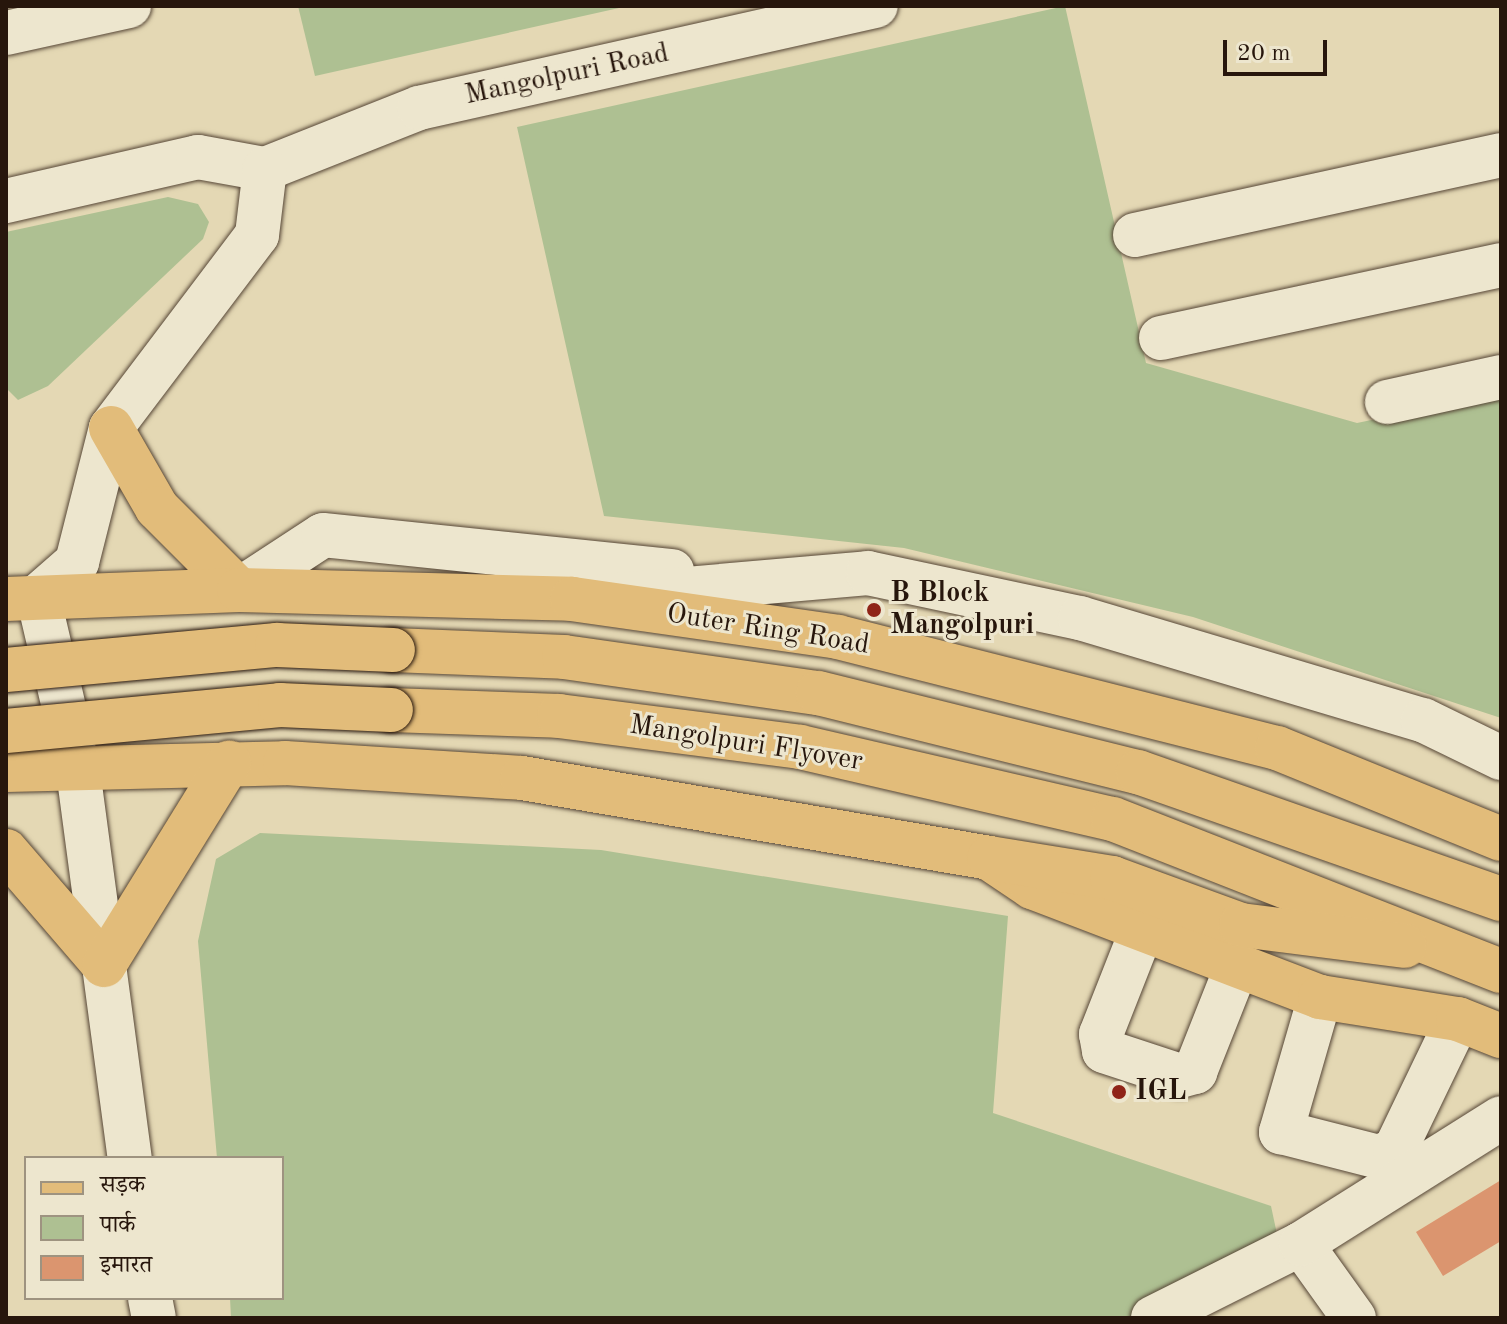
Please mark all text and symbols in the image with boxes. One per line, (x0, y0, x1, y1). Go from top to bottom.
scale bar (1227, 24, 1331, 74)
street label: Mangolpuri Road (462, 37, 672, 113)
text: 20 m (1237, 42, 1291, 66)
place label: B Block Mangolpuri (890, 577, 1034, 643)
street label: Outer Ring Road (664, 597, 872, 663)
marker: B Block Mangolpuri (865, 601, 883, 619)
street label: Mangolpuri Flyover (627, 709, 865, 779)
place label: IGL (1135, 1075, 1186, 1109)
marker: IGL (1110, 1083, 1128, 1101)
legend (24, 1156, 284, 1300)
text: सड़क (100, 1174, 145, 1198)
text: पार्क (100, 1214, 135, 1238)
text: इमारत (100, 1254, 152, 1278)

